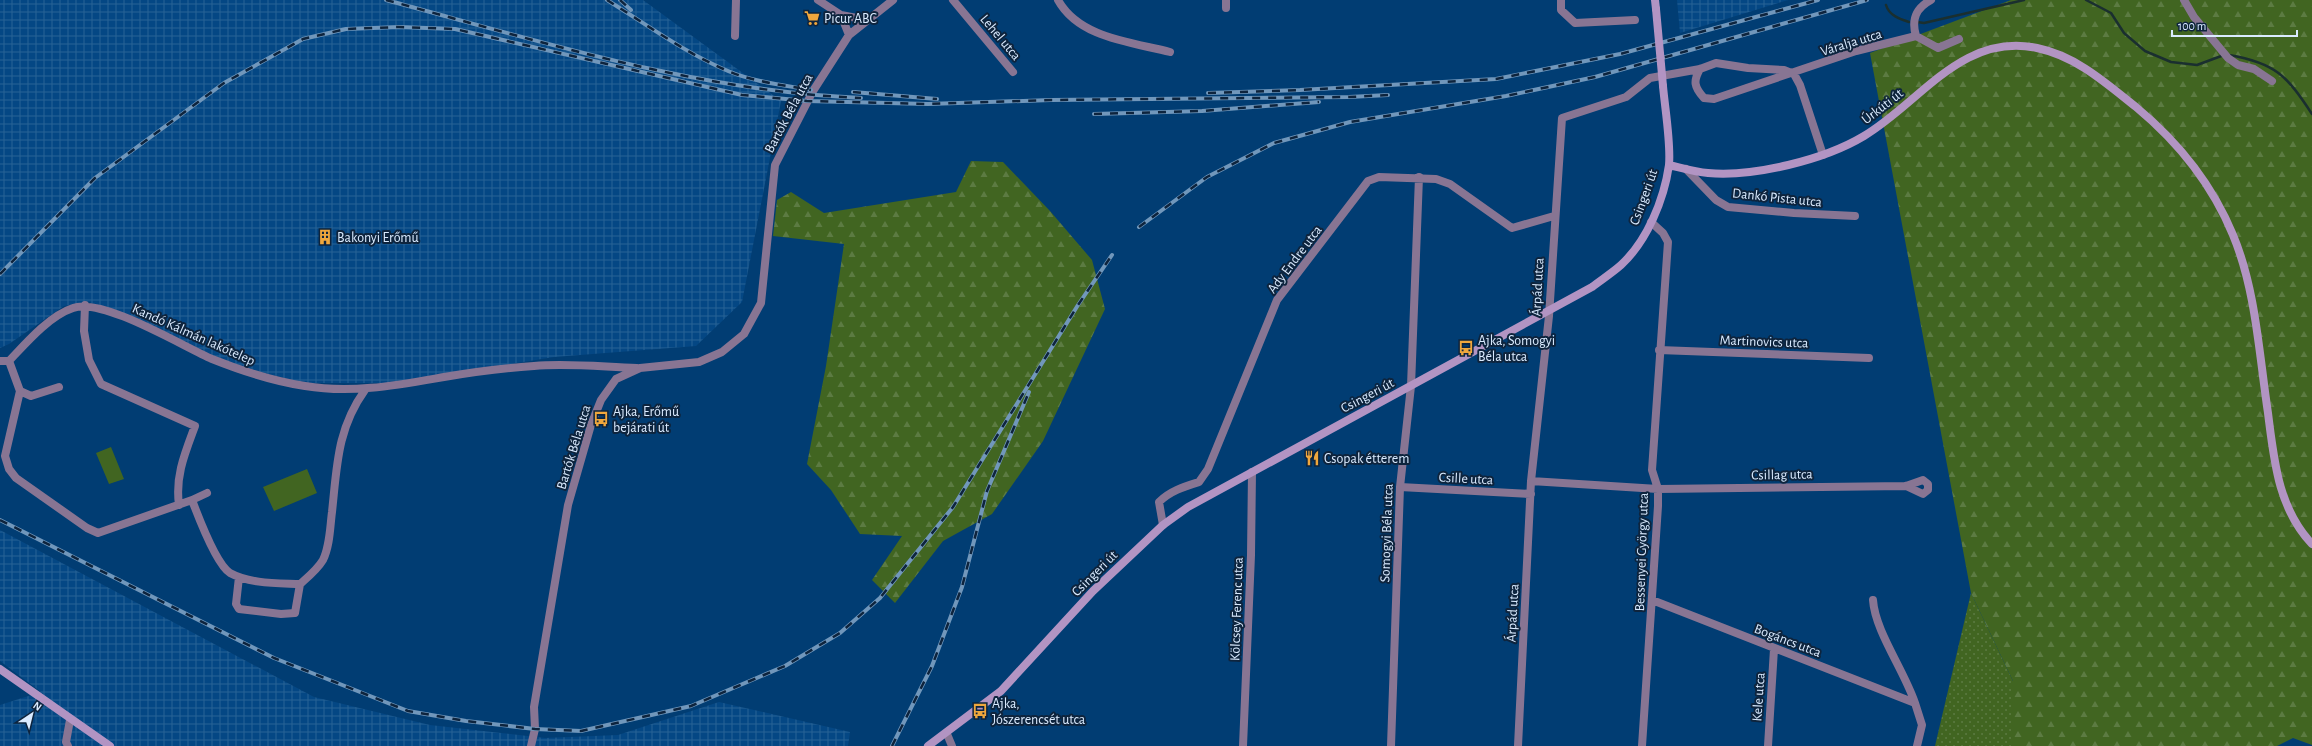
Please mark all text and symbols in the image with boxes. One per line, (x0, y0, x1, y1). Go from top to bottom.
supermarket icon: Picur ABC (803, 9, 821, 27)
place label: Picur ABC (824, 12, 877, 26)
street label: Lehel utca (977, 12, 1024, 64)
scale bar (2172, 12, 2297, 38)
text: 100 m (2178, 20, 2206, 32)
street label: Váralja utca (1819, 27, 1884, 59)
street label: Bartók Béla utca (762, 71, 816, 155)
street label: Úrkúti út (1857, 84, 1906, 127)
street label: Csingeri út (1627, 167, 1661, 227)
street label: Dankó Pista utca (1731, 186, 1823, 210)
street label: Ady Endre utca (1265, 223, 1325, 296)
building icon: Bakonyi Erőmű (316, 228, 334, 246)
place label: Bakonyi Erőmű (337, 231, 419, 245)
street label: Árpád utca (1526, 257, 1547, 317)
street label: Kandó Kálmán lakótelep (130, 302, 257, 368)
street label: Martinovics utca (1719, 333, 1809, 351)
place label: Ajka, Somogyi Béla utca (1478, 334, 1555, 364)
bus stop icon: Ajka, Somogyi Béla utca (1457, 339, 1475, 357)
street label: Csingeri út (1339, 376, 1397, 416)
street label: Bartók Béla utca (554, 403, 594, 491)
place label: Ajka, Erőmű bejárati út (613, 405, 679, 435)
bus stop icon: Ajka, Erőmű bejárati út (592, 410, 610, 428)
restaurant icon: Csopak étterem (1303, 449, 1321, 467)
place label: Csopak étterem (1324, 452, 1409, 466)
street label: Csillag utca (1751, 467, 1813, 483)
street label: Csille utca (1438, 471, 1494, 487)
street label: Somogyi Béla utca (1378, 483, 1396, 583)
street label: Bessenyei György utca (1633, 492, 1651, 612)
street label: Csingeri út (1069, 548, 1121, 599)
street label: Kölcsey Ferenc utca (1228, 556, 1246, 661)
street label: Árpád utca (1501, 583, 1522, 643)
street label: Bogáncs utca (1752, 622, 1824, 660)
street label: Kele utca (1750, 672, 1768, 722)
north arrow (12, 694, 52, 734)
place label: Ajka, Jószerencsét utca (992, 697, 1086, 727)
text: N (31, 700, 44, 713)
bus stop icon: Ajka, Jószerencsét utca (971, 702, 989, 720)

